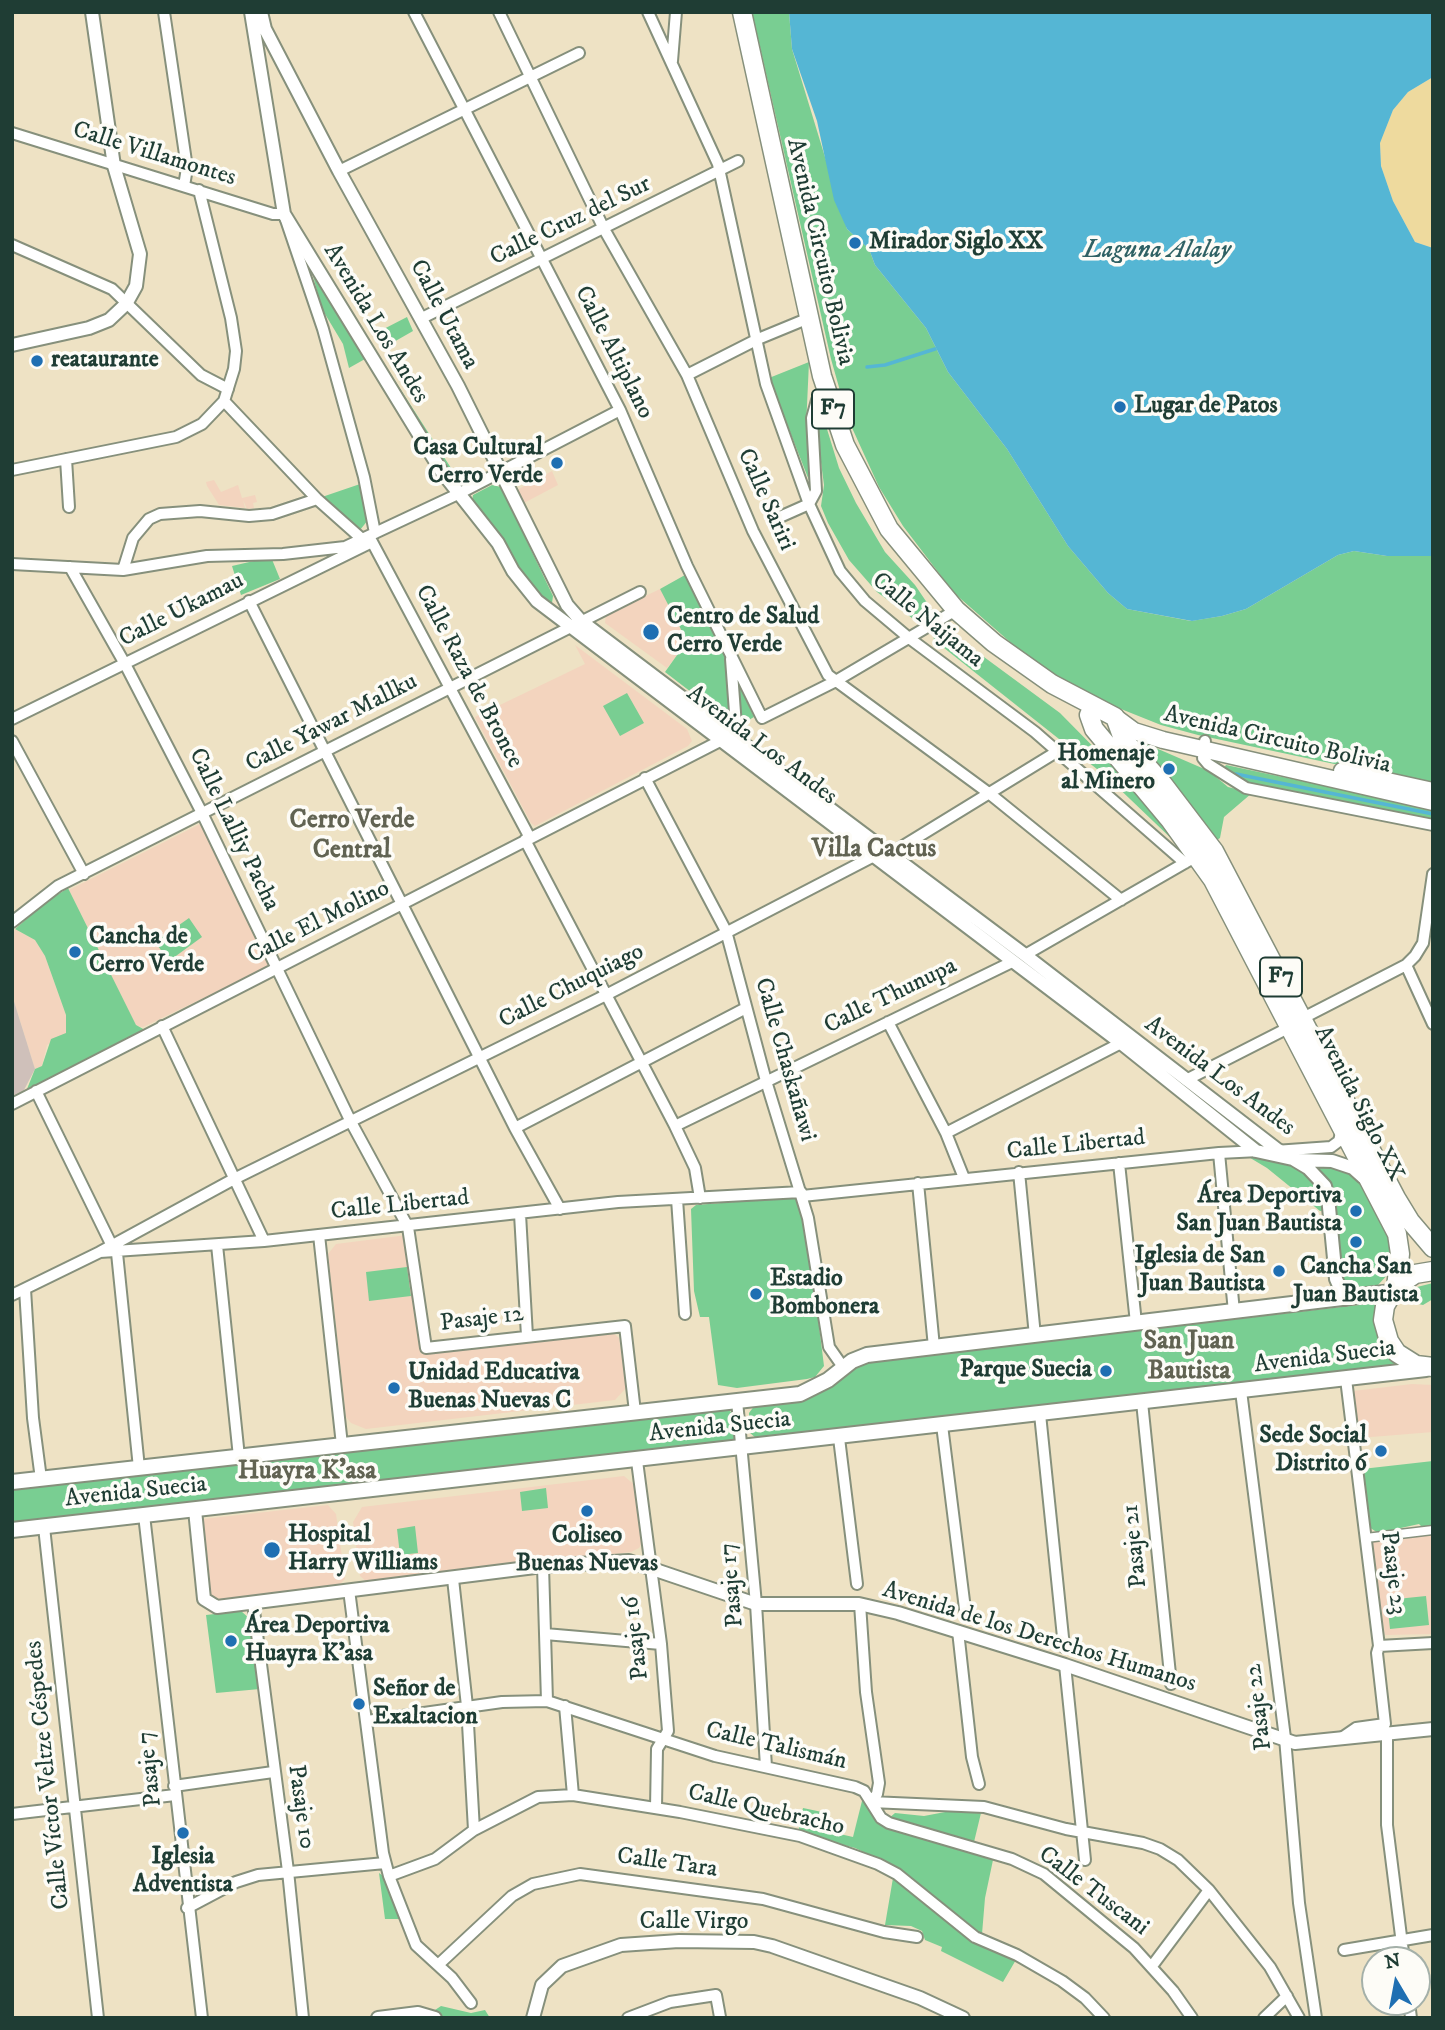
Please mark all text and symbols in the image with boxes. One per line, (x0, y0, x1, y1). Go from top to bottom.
street label: Calle Villamontes (69, 117, 239, 193)
street label: Avenida Circuito Bolivia (779, 136, 859, 368)
street label: Calle Cruz del Sur (486, 171, 656, 273)
place label: Mirador Siglo XX (869, 229, 1043, 257)
marker: Mirador Siglo XX (847, 235, 863, 251)
water label: Laguna Alalay (1083, 236, 1231, 268)
street label: Avenida Los Andes (316, 239, 434, 409)
street label: Calle Utama (402, 255, 484, 375)
street label: Calle Altiplano (567, 282, 659, 424)
place label: reataurante (51, 347, 159, 375)
marker: reataurante (29, 353, 45, 369)
road number: F7 (812, 390, 854, 428)
place label: Lugar de Patos (1134, 393, 1277, 421)
marker: Lugar de Patos (1112, 399, 1128, 415)
place label: Casa Cultural Cerro Verde (413, 435, 543, 491)
street label: Calle Sariri (730, 445, 800, 555)
marker: Casa Cultural Cerro Verde (549, 455, 565, 471)
street label: Calle Ukamau (115, 567, 249, 655)
street label: Calle Naijama (865, 567, 989, 675)
street label: Calle Raza de Bronce (408, 581, 528, 773)
place label: Centro de Salud Cerro Verde (667, 604, 819, 660)
marker: Centro de Salud Cerro Verde (641, 622, 661, 642)
street label: Calle Yawar Mallku (241, 668, 423, 780)
street label: Avenida Los Andes (680, 680, 842, 812)
street label: Avenida Circuito Bolivia (1161, 701, 1393, 781)
place label: Homenaje al Minero (1057, 741, 1155, 797)
street label: Calle Lalliy Pacha (181, 744, 285, 916)
marker: Homenaje al Minero (1161, 761, 1177, 777)
district label: Cerro Verde Central (290, 806, 414, 868)
district label: Villa Cactus (812, 835, 936, 867)
street label: Calle El Molino (243, 875, 395, 971)
place label: Cancha de Cerro Verde (89, 924, 204, 980)
street label: Calle Chuquiago (495, 938, 649, 1036)
marker: Cancha de Cerro Verde (67, 944, 83, 960)
street label: Calle Thunupa (820, 952, 962, 1042)
road number: F7 (1260, 958, 1302, 996)
street label: Calle Chaskañawi (747, 975, 821, 1145)
street label: Avenida Los Andes (1138, 1011, 1300, 1143)
street label: Avenida Siglo XX (1306, 1022, 1410, 1186)
street label: Calle Libertad (1005, 1124, 1147, 1168)
place label: Área Deportiva San Juan Bautista (1176, 1183, 1342, 1239)
street label: Calle Libertad (329, 1184, 471, 1228)
marker: Área Deportiva San Juan Bautista (1348, 1203, 1364, 1219)
marker: Cancha San Juan Bautista (1348, 1234, 1364, 1250)
place label: Iglesia de San Juan Bautista (1134, 1243, 1265, 1299)
place label: Cancha San Juan Bautista (1293, 1254, 1419, 1310)
marker: Iglesia de San Juan Bautista (1271, 1263, 1287, 1279)
place label: Estadio Bombonera (770, 1266, 879, 1322)
marker: Estadio Bombonera (748, 1286, 764, 1302)
street label: Pasaje 12 (439, 1301, 525, 1339)
district label: San Juan Bautista (1144, 1327, 1234, 1388)
street label: Avenida Suecia (1253, 1335, 1397, 1381)
place label: Parque Suecia (960, 1357, 1092, 1385)
place label: Unidad Educativa Buenas Nuevas C (408, 1360, 580, 1416)
marker: Parque Suecia (1098, 1363, 1114, 1379)
marker: Unidad Educativa Buenas Nuevas C (386, 1380, 402, 1396)
street label: Avenida Suecia (648, 1406, 792, 1450)
place label: Sede Social Distrito 6 (1259, 1423, 1367, 1479)
marker: Sede Social Distrito 6 (1373, 1443, 1389, 1459)
district label: Huayra K'asa (238, 1457, 376, 1489)
street label: Avenida Suecia (64, 1471, 208, 1515)
marker: Coliseo Buenas Nuevas (579, 1503, 595, 1519)
street label: Pasaje 21 (1117, 1503, 1155, 1589)
place label: Hospital Harry Williams (288, 1522, 438, 1578)
place label: Coliseo Buenas Nuevas (516, 1523, 658, 1579)
street label: Pasaje 23 (1373, 1530, 1411, 1616)
marker: Hospital Harry Williams (262, 1540, 282, 1560)
street label: Pasaje 17 (715, 1542, 751, 1628)
street label: Avenida de los Derechos Humanos (879, 1577, 1199, 1699)
street label: Pasaje 16 (618, 1594, 656, 1682)
place label: Área Deportiva Huayra K'asa (245, 1613, 390, 1669)
marker: Área Deportiva Huayra K'asa (223, 1633, 239, 1649)
street label: Calle Víctor Veltze Céspedes (21, 1639, 77, 1911)
street label: Pasaje 22 (1240, 1662, 1280, 1752)
place label: Señor de Exaltacion (373, 1676, 478, 1732)
marker: Señor de Exaltacion (351, 1696, 367, 1712)
street label: Calle Talismán (703, 1717, 849, 1777)
street label: Pasaje 7 (133, 1730, 169, 1808)
street label: Pasaje 10 (280, 1763, 320, 1851)
street label: Calle Quebracho (685, 1779, 847, 1843)
marker: Iglesia Adventista (175, 1825, 191, 1841)
street label: Calle Tuscani (1032, 1841, 1154, 1943)
street label: Calle Tara (615, 1843, 719, 1885)
place label: Iglesia Adventista (133, 1844, 233, 1900)
street label: Calle Virgo (639, 1909, 749, 1937)
north arrow (1361, 1946, 1431, 2016)
text: N (1383, 1949, 1402, 1974)

